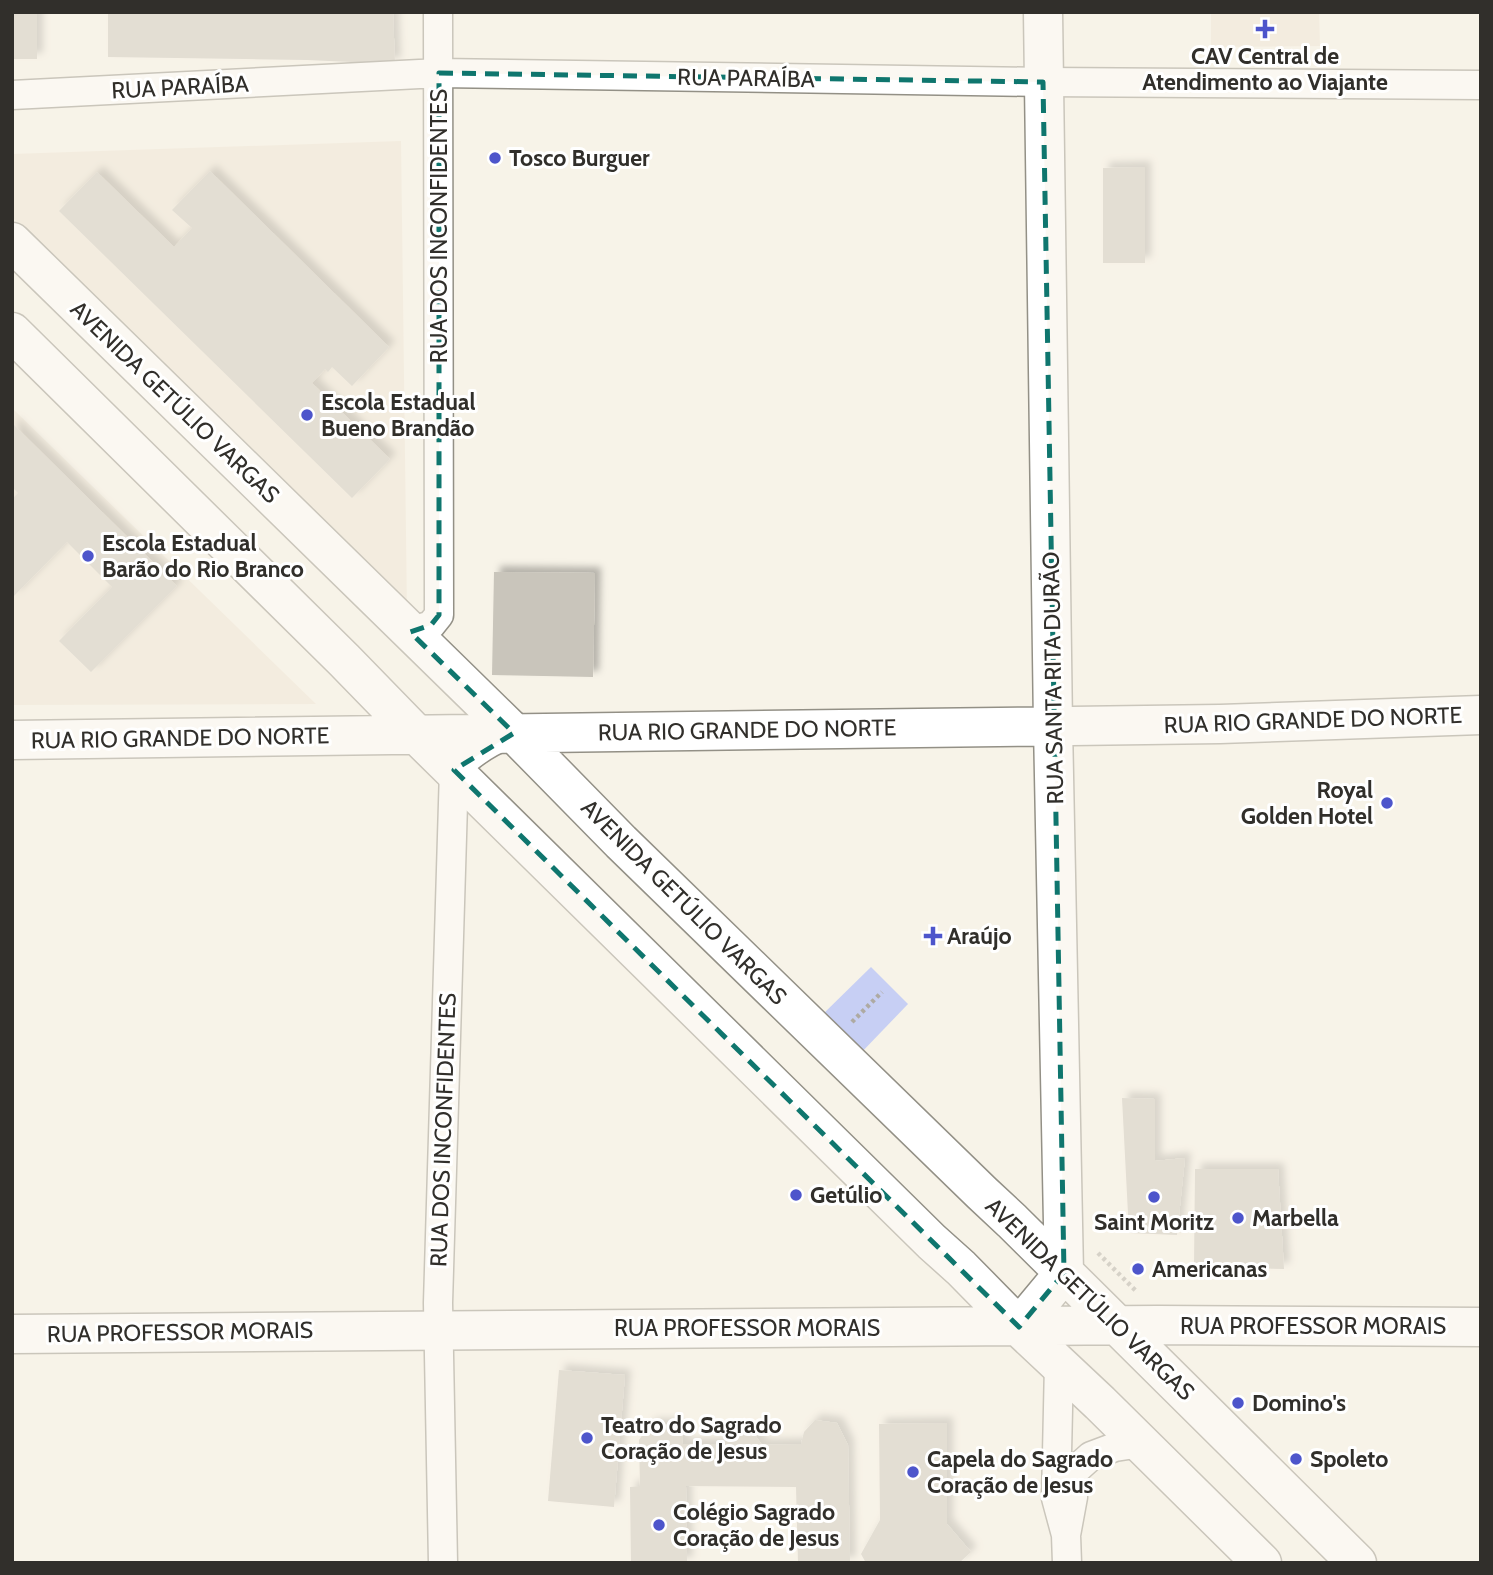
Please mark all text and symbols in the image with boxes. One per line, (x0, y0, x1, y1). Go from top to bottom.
marker: CAV Central de Atendimento ao Viajante (1255, 19, 1275, 39)
place label: CAV Central de Atendimento ao Viajante (1142, 42, 1388, 96)
street label: RUA PARAÍBA (677, 62, 815, 93)
street label: RUA PARAÍBA (110, 68, 249, 105)
street label: RUA DOS INCONFIDENTES (425, 89, 453, 363)
place label: Tosco Burguer (509, 144, 650, 172)
marker: Tosco Burguer (487, 150, 503, 166)
street label: AVENIDA GETÚLIO VARGAS (65, 294, 286, 509)
place label: Escola Estadual Bueno Brandão (321, 388, 475, 442)
marker: Escola Estadual Bueno Brandão (299, 407, 315, 423)
place label: Escola Estadual Barão do Rio Branco (102, 529, 304, 583)
marker: Escola Estadual Barão do Rio Branco (80, 548, 96, 564)
street label: RUA SANTA RITA DURÃO (1037, 551, 1069, 805)
street label: RUA RIO GRANDE DO NORTE (1163, 701, 1463, 739)
street label: RUA RIO GRANDE DO NORTE (598, 713, 896, 747)
street label: RUA RIO GRANDE DO NORTE (31, 721, 329, 755)
place label: Royal Golden Hotel (1241, 776, 1373, 830)
street label: AVENIDA GETÚLIO VARGAS (575, 793, 793, 1011)
marker: Royal Golden Hotel (1379, 795, 1395, 811)
place label: Araújo (947, 922, 1012, 950)
marker: Araújo (925, 928, 941, 944)
street label: RUA DOS INCONFIDENTES (424, 992, 462, 1268)
place label: Getúlio (810, 1181, 882, 1209)
marker: Getúlio (788, 1187, 804, 1203)
marker: Saint Moritz (1146, 1189, 1162, 1205)
street label: AVENIDA GETÚLIO VARGAS (980, 1191, 1201, 1406)
place label: Marbella (1252, 1204, 1339, 1232)
place label: Saint Moritz (1094, 1208, 1214, 1236)
marker: Marbella (1230, 1210, 1246, 1226)
place label: Americanas (1152, 1255, 1267, 1283)
marker: Americanas (1130, 1261, 1146, 1277)
street label: RUA PROFESSOR MORAIS (1180, 1312, 1446, 1340)
street label: RUA PROFESSOR MORAIS (614, 1314, 880, 1342)
street label: RUA PROFESSOR MORAIS (47, 1316, 313, 1348)
place label: Domino's (1252, 1389, 1346, 1417)
marker: Domino's (1230, 1395, 1246, 1411)
place label: Teatro do Sagrado Coração de Jesus (601, 1411, 782, 1465)
marker: Teatro do Sagrado Coração de Jesus (579, 1430, 595, 1446)
place label: Capela do Sagrado Coração de Jesus (927, 1445, 1113, 1499)
place label: Spoleto (1310, 1445, 1388, 1473)
marker: Spoleto (1288, 1451, 1304, 1467)
marker: Capela do Sagrado Coração de Jesus (905, 1464, 921, 1480)
place label: Colégio Sagrado Coração de Jesus (673, 1498, 840, 1552)
marker: Colégio Sagrado Coração de Jesus (651, 1517, 667, 1533)

